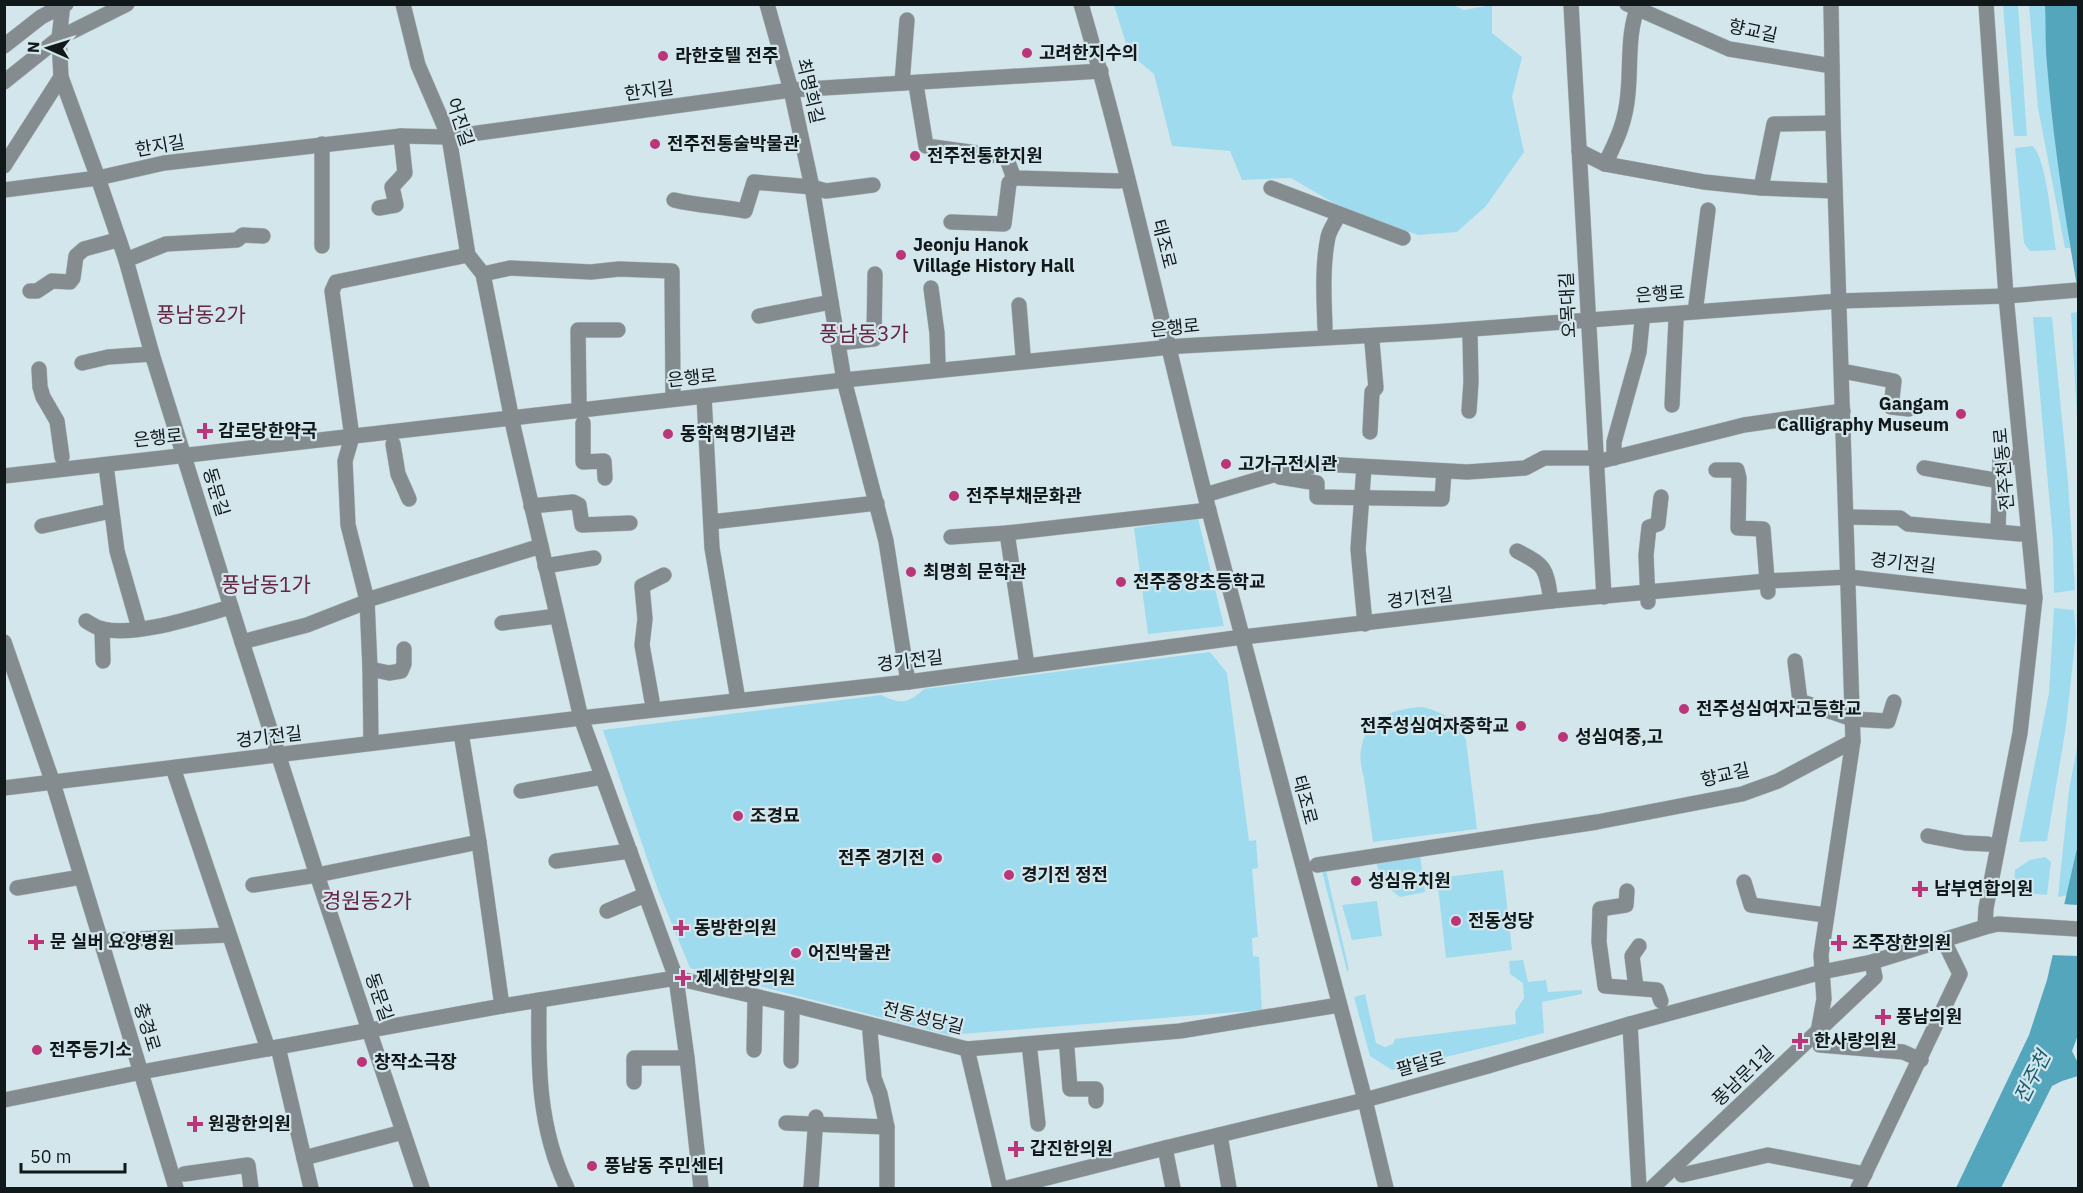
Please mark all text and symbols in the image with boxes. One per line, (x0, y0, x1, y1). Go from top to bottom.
street label: 향교길 (1726, 14, 1780, 47)
north arrow (18, 18, 78, 78)
text: N (23, 41, 43, 54)
place label: 고려한지수의 (1039, 41, 1138, 64)
place label: 라한호텔 전주 (675, 44, 779, 67)
marker: 고려한지수의 (1020, 46, 1034, 60)
marker: 라한호텔 전주 (656, 49, 670, 63)
street label: 최명희길 (792, 56, 829, 126)
street label: 한지길 (623, 76, 675, 105)
street label: 어진길 (442, 95, 479, 149)
street label: 한지길 (133, 130, 186, 161)
place label: 전주전통술박물관 (667, 132, 800, 155)
marker: 전주전통술박물관 (648, 137, 662, 151)
place label: 전주전통한지원 (927, 144, 1043, 167)
marker: 전주전통한지원 (908, 149, 922, 163)
street label: 태조로 (1147, 217, 1182, 271)
place label: Jeonju Hanok Village History Hall (913, 233, 1075, 277)
marker: Jeonju Hanok Village History Hall (894, 248, 908, 262)
street label: 오목대길 (1554, 271, 1581, 339)
street label: 은행로 (1634, 280, 1686, 307)
district label: 풍남동2가 (156, 300, 246, 328)
street label: 은행로 (1149, 313, 1201, 342)
district label: 풍남동3가 (819, 319, 909, 347)
street label: 은행로 (666, 363, 718, 392)
place label: Gangam Calligraphy Museum (1777, 392, 1949, 436)
marker: Gangam Calligraphy Museum (1954, 407, 1968, 421)
place label: 감로당한약국 (218, 419, 317, 442)
marker: 감로당한약국 (196, 422, 214, 440)
place label: 동학혁명기념관 (680, 422, 796, 445)
street label: 은행로 (132, 423, 184, 452)
marker: 동학혁명기념관 (661, 427, 675, 441)
street label: 전주천동로 (1988, 427, 2019, 511)
place label: 고가구전시관 (1238, 452, 1338, 475)
marker: 고가구전시관 (1219, 457, 1233, 471)
street label: 동문길 (198, 465, 235, 519)
place label: 전주부채문화관 (966, 484, 1082, 507)
marker: 전주부채문화관 (947, 489, 961, 503)
street label: 경기전길 (1869, 548, 1937, 577)
place label: 최명희 문학관 (923, 560, 1027, 583)
marker: 최명희 문학관 (904, 565, 918, 579)
district label: 풍남동1가 (221, 570, 311, 598)
place label: 전주중앙초등학교 (1133, 570, 1265, 593)
marker: 전주중앙초등학교 (1114, 575, 1128, 589)
street label: 경기전길 (1386, 582, 1454, 613)
street label: 경기전길 (876, 645, 944, 676)
place label: 전주성심여자고등학교 (1696, 697, 1862, 720)
marker: 전주성심여자고등학교 (1677, 702, 1691, 716)
place label: 전주성심여자중학교 (1360, 714, 1509, 737)
marker: 전주성심여자중학교 (1514, 719, 1528, 733)
street label: 경기전길 (235, 721, 303, 752)
place label: 성심여중,고 (1575, 725, 1663, 748)
marker: 성심여중,고 (1556, 730, 1570, 744)
street label: 향교길 (1698, 758, 1752, 791)
street label: 태조로 (1288, 773, 1323, 827)
place label: 조경묘 (750, 804, 800, 827)
marker: 조경묘 (731, 809, 745, 823)
place label: 전주 경기전 (838, 846, 925, 869)
marker: 전주 경기전 (930, 851, 944, 865)
place label: 경기전 정전 (1021, 863, 1108, 886)
marker: 경기전 정전 (1002, 868, 1016, 882)
place label: 성심유치원 (1368, 869, 1451, 892)
marker: 성심유치원 (1349, 874, 1363, 888)
place label: 남부연합의원 (1934, 877, 2033, 900)
marker: 남부연합의원 (1911, 880, 1929, 898)
district label: 경원동2가 (322, 886, 412, 914)
place label: 전동성당 (1468, 909, 1534, 932)
marker: 전동성당 (1449, 914, 1463, 928)
place label: 동방한의원 (694, 916, 777, 939)
marker: 동방한의원 (672, 919, 690, 937)
place label: 문 실버 요양병원 (50, 930, 174, 953)
place label: 조주장한의원 (1852, 931, 1951, 954)
marker: 문 실버 요양병원 (27, 933, 45, 951)
marker: 조주장한의원 (1830, 934, 1848, 952)
place label: 어진박물관 (808, 941, 891, 964)
marker: 어진박물관 (789, 946, 803, 960)
place label: 제세한방의원 (696, 966, 795, 989)
marker: 제세한방의원 (674, 969, 692, 987)
street label: 동문길 (361, 970, 398, 1024)
street label: 전동성당길 (880, 996, 966, 1039)
street label: 충경로 (129, 1000, 166, 1054)
place label: 풍남의원 (1896, 1005, 1962, 1028)
marker: 풍남의원 (1874, 1008, 1892, 1026)
place label: 한사랑의원 (1814, 1029, 1897, 1052)
marker: 한사랑의원 (1791, 1032, 1809, 1050)
place label: 전주등기소 (49, 1038, 132, 1061)
street label: 풍남문1길 (1707, 1041, 1778, 1111)
marker: 전주등기소 (30, 1043, 44, 1057)
water label: 전주천 (2007, 1044, 2057, 1107)
street label: 팔달로 (1394, 1046, 1448, 1081)
place label: 창작소극장 (374, 1050, 457, 1073)
marker: 창작소극장 (355, 1055, 369, 1069)
place label: 원광한의원 (208, 1112, 291, 1135)
marker: 원광한의원 (186, 1115, 204, 1133)
scale bar (21, 1136, 124, 1174)
place label: 갑진한의원 (1030, 1137, 1113, 1160)
marker: 갑진한의원 (1007, 1140, 1025, 1158)
text: 50 m (30, 1145, 72, 1168)
place label: 풍남동 주민센터 (604, 1154, 724, 1177)
marker: 풍남동 주민센터 (585, 1159, 599, 1173)

